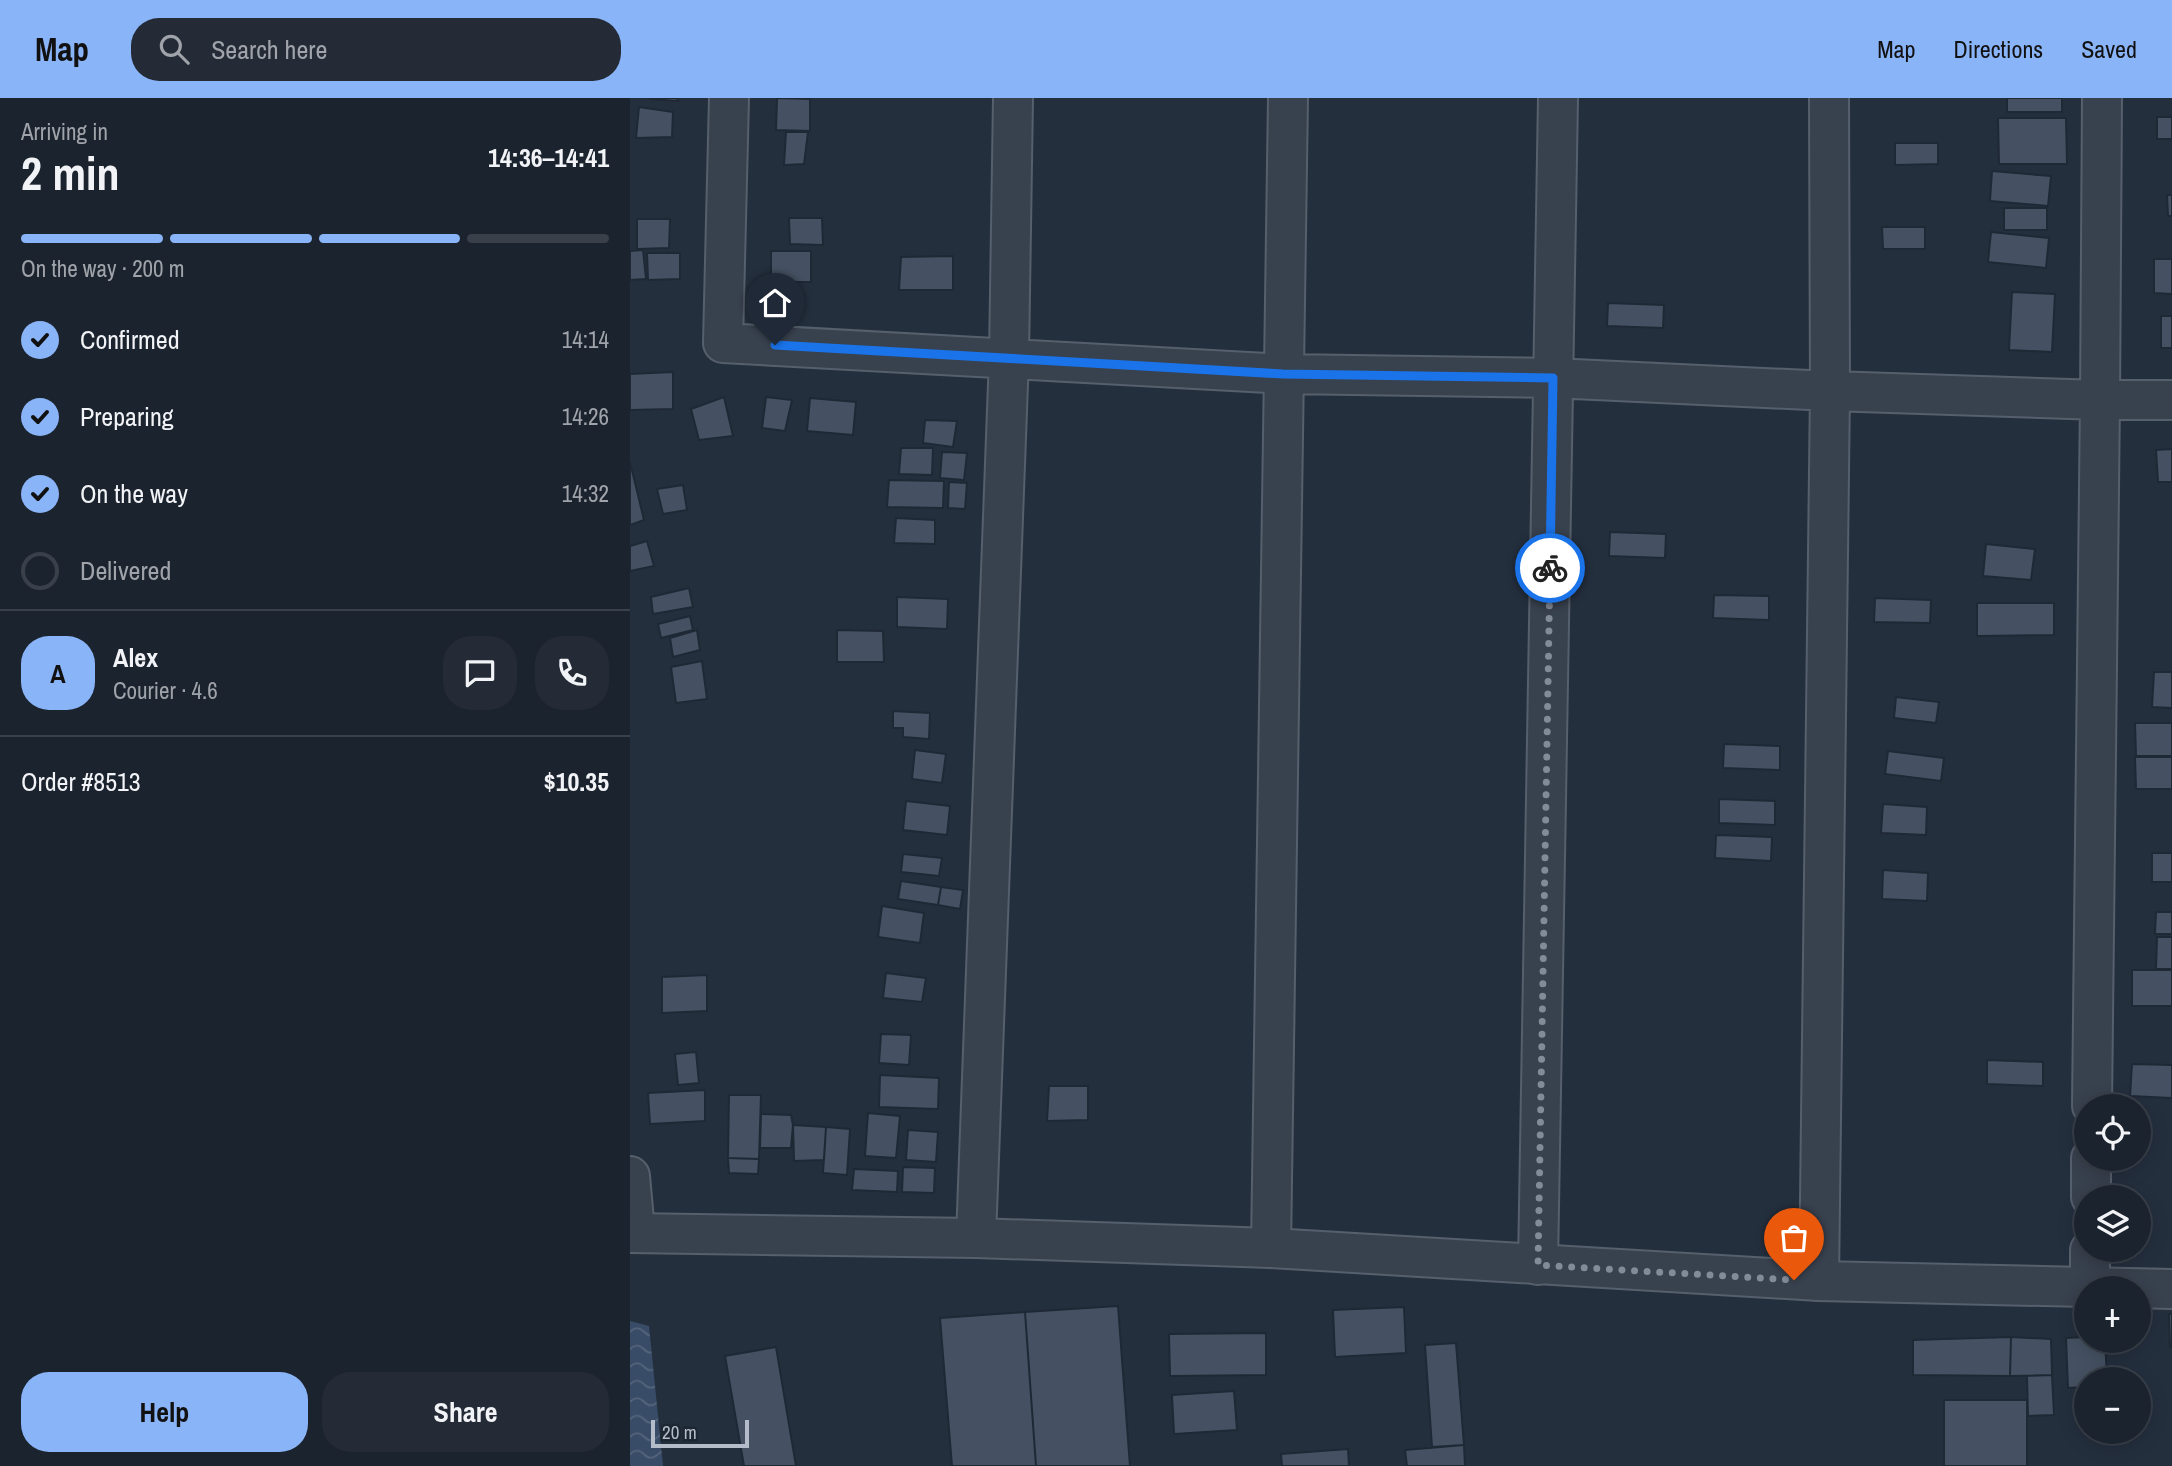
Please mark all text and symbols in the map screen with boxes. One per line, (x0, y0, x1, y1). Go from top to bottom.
search box (131, 18, 621, 81)
text: Map (35, 27, 89, 71)
icon: search (155, 30, 193, 68)
text: Search here (211, 32, 327, 67)
text: Map (1877, 33, 1915, 65)
text: Directions (1953, 33, 2043, 65)
text: Saved (2081, 33, 2137, 65)
text: Arriving in (21, 116, 108, 147)
text: 14:36–14:41 (488, 140, 609, 175)
text: 2 min (21, 142, 120, 204)
text: On the way · 200 m (21, 253, 185, 284)
pin (745, 273, 805, 345)
icon: home (756, 284, 794, 322)
icon: check (21, 321, 59, 359)
text: Confirmed (80, 322, 180, 357)
text: 14:14 (562, 324, 609, 355)
icon: check (21, 398, 59, 436)
text: Preparing (80, 399, 174, 434)
text: 14:26 (562, 401, 609, 432)
icon: check (21, 475, 59, 513)
text: On the way (80, 476, 188, 511)
text: 14:32 (562, 478, 609, 509)
courier (1515, 533, 1585, 603)
icon: bike (1531, 549, 1569, 587)
text: Delivered (80, 553, 171, 588)
button: chat (443, 636, 517, 710)
button: phone (535, 636, 609, 710)
text: Alex (113, 640, 158, 675)
text: A (50, 656, 66, 691)
text: Courier · 4.6 (113, 675, 218, 706)
text: Order #8513 (21, 764, 141, 799)
text: $10.35 (544, 764, 609, 799)
map controls (2074, 1094, 2151, 1444)
button: locate (2074, 1094, 2151, 1171)
button: layers (2074, 1185, 2151, 1262)
pin (1764, 1208, 1824, 1280)
icon: bag (1775, 1219, 1813, 1257)
button: + (2074, 1276, 2151, 1353)
button: − (2074, 1367, 2151, 1444)
button: Help (21, 1372, 308, 1452)
button: Share (322, 1372, 609, 1452)
scale bar (651, 1417, 749, 1449)
text: 20 m (662, 1419, 697, 1445)

